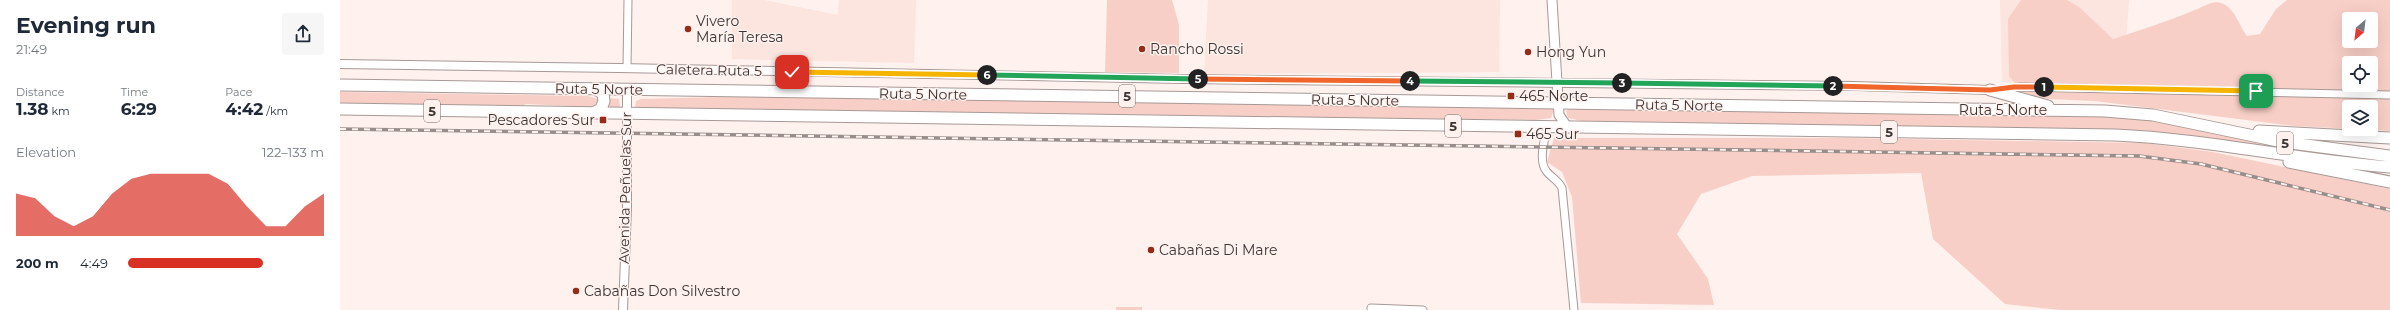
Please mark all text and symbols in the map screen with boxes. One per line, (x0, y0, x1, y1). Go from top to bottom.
text: Evening run (16, 12, 156, 39)
place label: Vivero María Teresa (696, 12, 784, 46)
north arrow (2342, 12, 2378, 48)
map controls (2342, 12, 2378, 136)
button: share (282, 13, 324, 55)
marker: Vivero María Teresa (683, 24, 693, 34)
place label: Rancho Rossi (1150, 40, 1244, 58)
text: 21:49 (16, 41, 47, 57)
place label: Hong Yun (1536, 43, 1606, 61)
marker: Rancho Rossi (1137, 44, 1147, 54)
marker: Hong Yun (1523, 47, 1533, 57)
pin (775, 55, 809, 89)
button: locate (2342, 56, 2378, 92)
street label: Caletera Ruta 5 (656, 60, 762, 80)
icon: check (781, 61, 803, 83)
pin: 6 (977, 65, 997, 85)
text: 6 (983, 68, 991, 82)
pin: 5 (1188, 69, 1208, 89)
pin: 4 (1400, 71, 1420, 91)
text: 5 (1195, 72, 1201, 86)
pin: 3 (1612, 73, 1632, 93)
text: 4 (1406, 74, 1414, 88)
pin (2239, 74, 2273, 108)
text: 3 (1619, 76, 1625, 90)
pin: 2 (1823, 76, 1843, 96)
pin: 1 (2034, 77, 2054, 97)
street label: Ruta 5 Norte (555, 79, 643, 99)
text: 2 (1830, 79, 1836, 93)
text: 1 (2042, 80, 2046, 94)
icon: arrive (2245, 80, 2267, 102)
street label: Ruta 5 Norte (879, 84, 967, 104)
text: Distance (16, 85, 64, 99)
text: Time (121, 85, 148, 99)
text: Pace (225, 85, 252, 99)
road number: 5 (1119, 85, 1135, 107)
place label: 465 Norte (1519, 87, 1588, 105)
street label: Ruta 5 Norte (1311, 90, 1399, 110)
marker: 465 Norte (1506, 91, 1516, 101)
street label: Ruta 5 Norte (1635, 95, 1723, 115)
text: 1.38 (16, 99, 49, 119)
text: 6:29 (121, 99, 157, 119)
text: 4:42 (225, 99, 263, 119)
road number: 5 (424, 100, 440, 122)
button: layers (2342, 100, 2378, 136)
street label: Ruta 5 Norte (1959, 101, 2047, 119)
text: km (49, 104, 70, 118)
text: /km (263, 104, 288, 118)
place label: Pescadores Sur (487, 111, 595, 129)
street label: Avenida Peñuelas Sur (615, 111, 635, 264)
marker: Pescadores Sur (598, 115, 608, 125)
road number: 5 (1445, 115, 1461, 137)
road number: 5 (1881, 121, 1897, 143)
place label: 465 Sur (1526, 125, 1579, 143)
marker: 465 Sur (1513, 129, 1523, 139)
road number: 5 (2277, 132, 2293, 154)
text: Elevation (16, 144, 76, 160)
text: 122–133 m (262, 144, 324, 160)
place label: Cabañas Di Mare (1159, 241, 1278, 259)
marker: Cabañas Di Mare (1146, 245, 1156, 255)
text: 200 m (16, 255, 59, 271)
text: 4:49 (80, 255, 108, 271)
place label: Cabañas Don Silvestro (584, 282, 740, 300)
marker: Cabañas Don Silvestro (571, 286, 581, 296)

